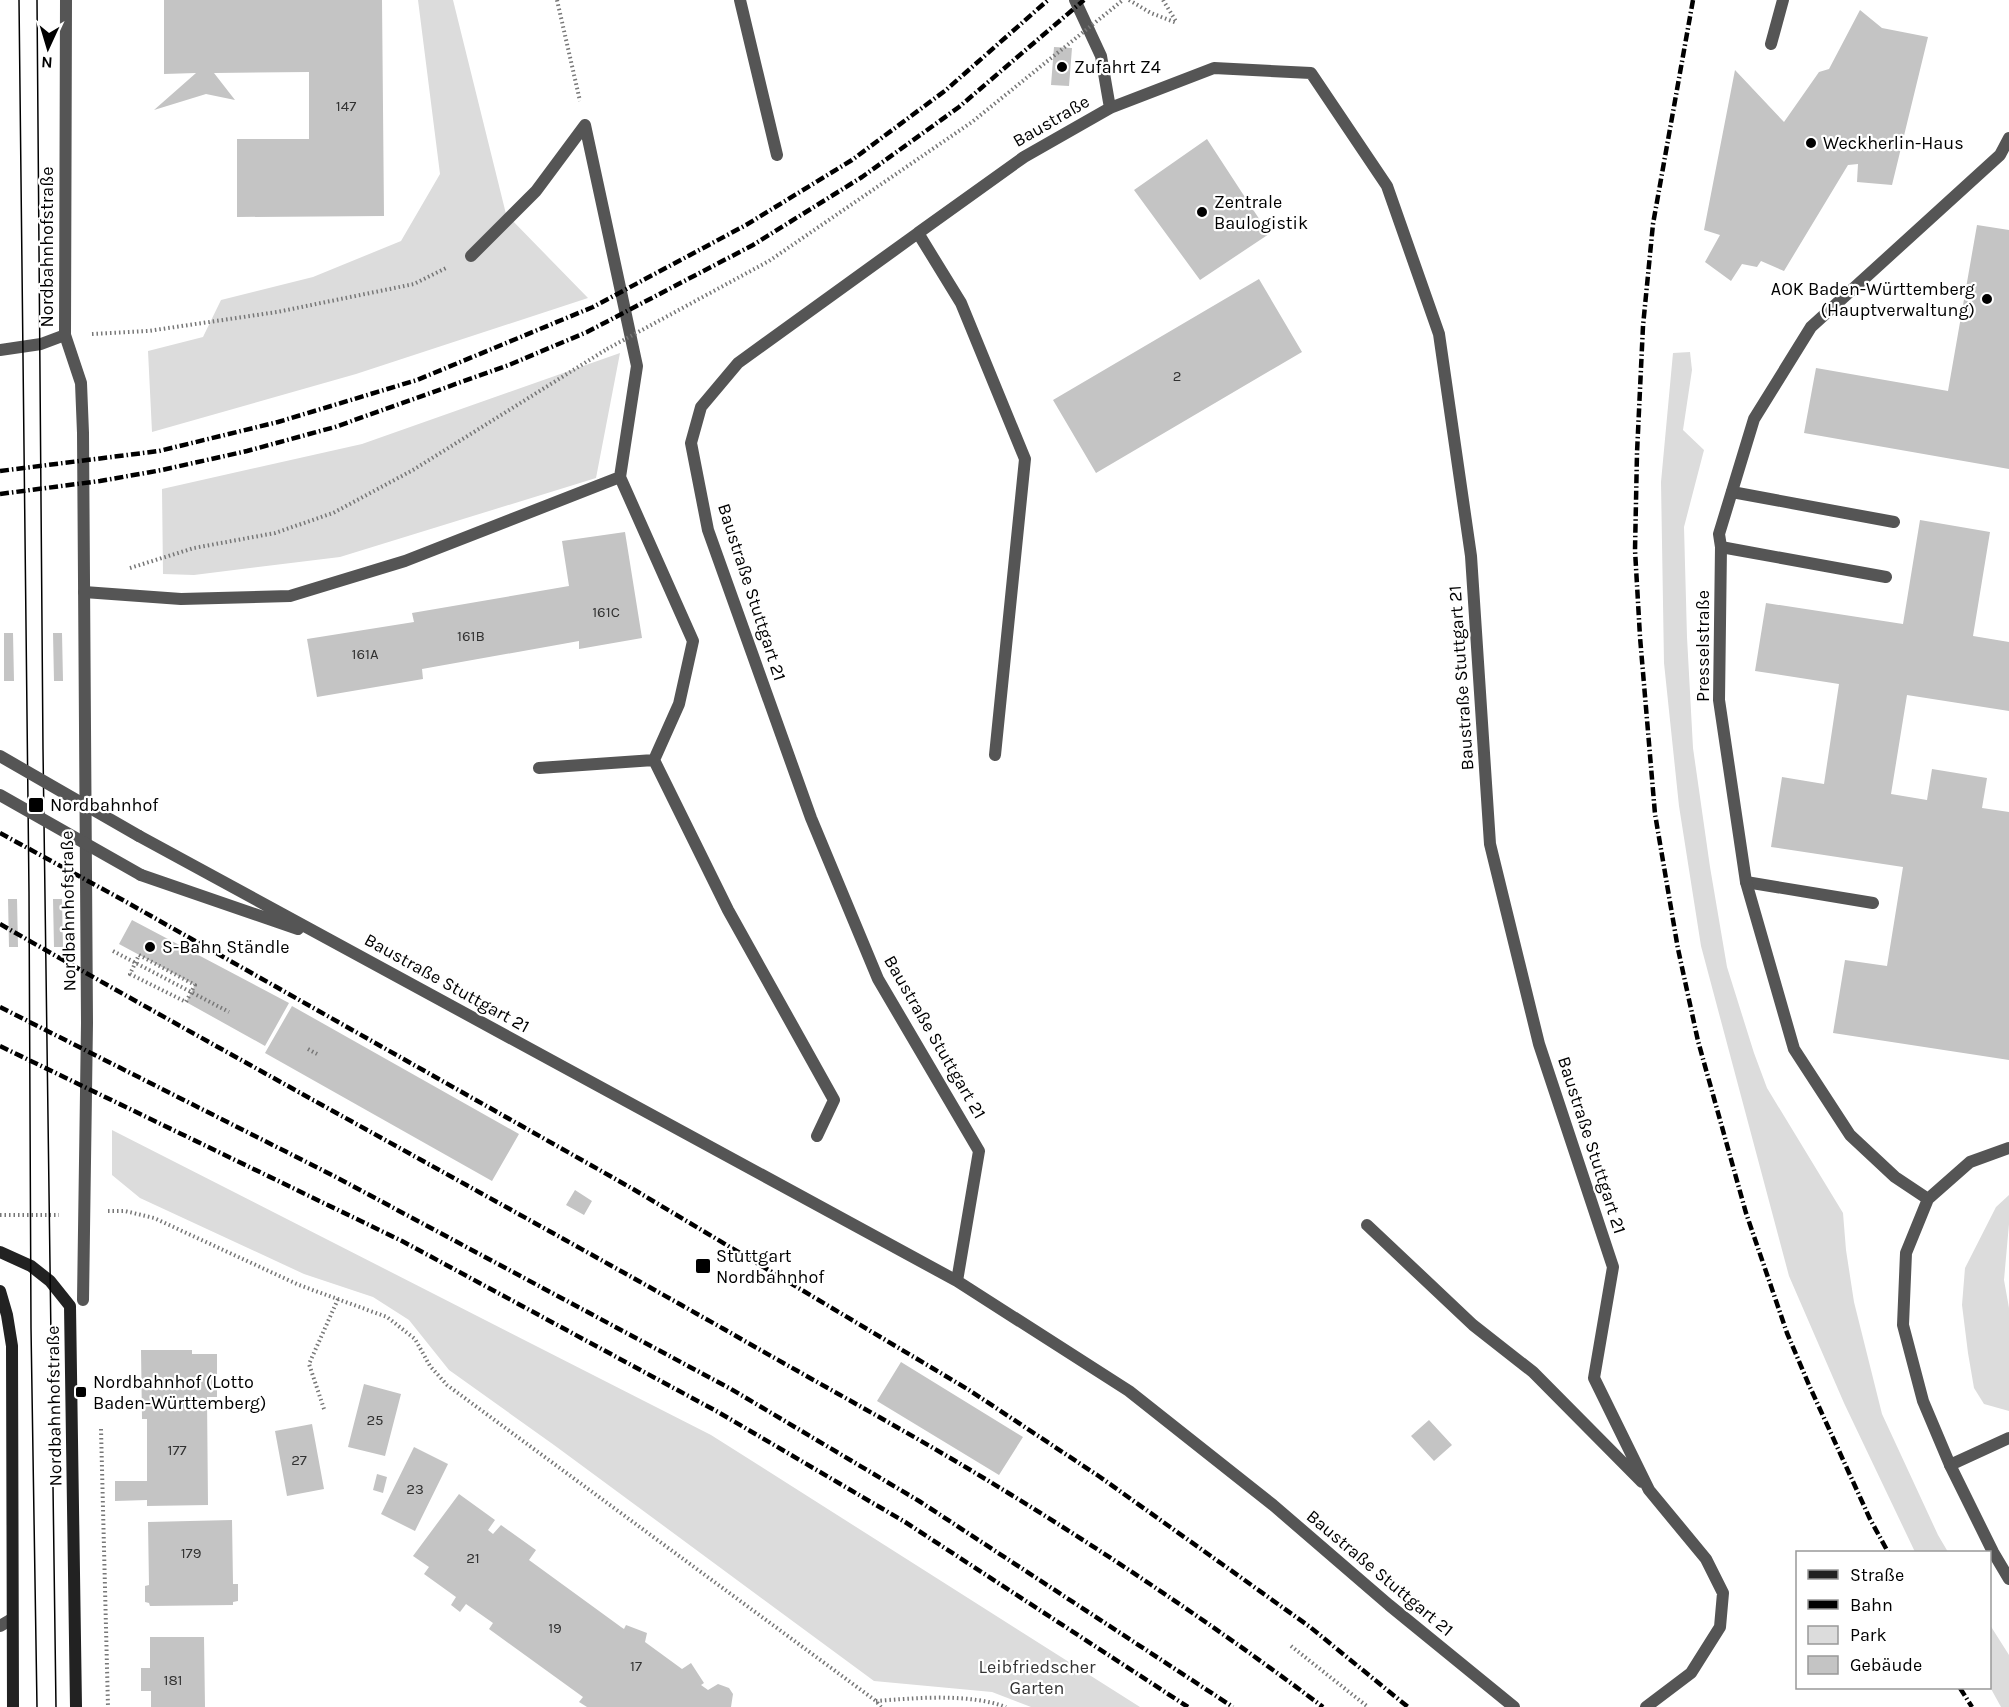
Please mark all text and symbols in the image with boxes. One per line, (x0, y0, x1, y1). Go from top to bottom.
north arrow (18, 18, 78, 78)
text: N (41, 53, 53, 72)
place label: Zufahrt Z4 (1074, 56, 1161, 78)
marker: Zufahrt Z4 (1055, 60, 1069, 74)
street label: Baustraße (1009, 90, 1093, 152)
house number: 147 (336, 97, 356, 115)
place label: Weckherlin-Haus (1823, 132, 1964, 154)
marker: Weckherlin-Haus (1804, 136, 1818, 150)
street label: Nordbahnhofstraße (36, 167, 58, 327)
place label: Zentrale Baulogistik (1214, 191, 1308, 234)
marker: Zentrale Baulogistik (1195, 205, 1209, 219)
place label: AOK Baden-Württemberg (Hauptverwaltung) (1771, 278, 1975, 321)
marker: AOK Baden-Württemberg (Hauptverwaltung) (1980, 292, 1994, 306)
house number: 2 (1173, 367, 1181, 385)
street label: Baustraße Stuttgart 21 (713, 500, 791, 684)
street label: Baustraße Stuttgart 21 (1444, 585, 1478, 771)
street label: Presselstraße (1692, 590, 1714, 702)
house number: 161C (592, 603, 620, 621)
house number: 161B (457, 627, 485, 645)
house number: 161A (351, 645, 379, 663)
place label: Nordbahnhof (50, 794, 159, 816)
marker: Nordbahnhof (27, 796, 45, 814)
street label: Nordbahnhofstraße (56, 830, 80, 992)
street label: Baustraße Stuttgart 21 (361, 928, 533, 1038)
place label: S-Bahn Ständle (162, 936, 290, 958)
marker: S-Bahn Ständle (143, 940, 157, 954)
street label: Baustraße Stuttgart 21 (879, 951, 991, 1123)
street label: Baustraße Stuttgart 21 (1553, 1053, 1631, 1237)
place label: Stuttgart Nordbahnhof (716, 1245, 825, 1288)
marker: Stuttgart Nordbahnhof (694, 1257, 712, 1275)
street label: Nordbahnhofstraße (42, 1325, 66, 1487)
place label: Nordbahnhof (Lotto Baden-Württemberg) (93, 1371, 266, 1414)
marker: Nordbahnhof (Lotto Baden-Württemberg) (74, 1385, 88, 1399)
house number: 25 (366, 1411, 384, 1429)
house number: 177 (167, 1441, 187, 1459)
house number: 27 (291, 1451, 307, 1469)
house number: 23 (406, 1480, 424, 1498)
street label: Baustraße Stuttgart 21 (1302, 1505, 1458, 1641)
house number: 179 (181, 1544, 201, 1562)
house number: 21 (466, 1549, 480, 1567)
legend (1796, 1551, 1991, 1689)
text: Straße (1850, 1564, 1904, 1586)
text: Bahn (1850, 1594, 1893, 1616)
house number: 19 (548, 1619, 562, 1637)
text: Park (1850, 1624, 1887, 1646)
text: Gebäude (1850, 1654, 1922, 1676)
park label: Leibfriedscher Garten (979, 1656, 1096, 1699)
house number: 17 (630, 1657, 642, 1675)
house number: 181 (163, 1671, 183, 1689)

